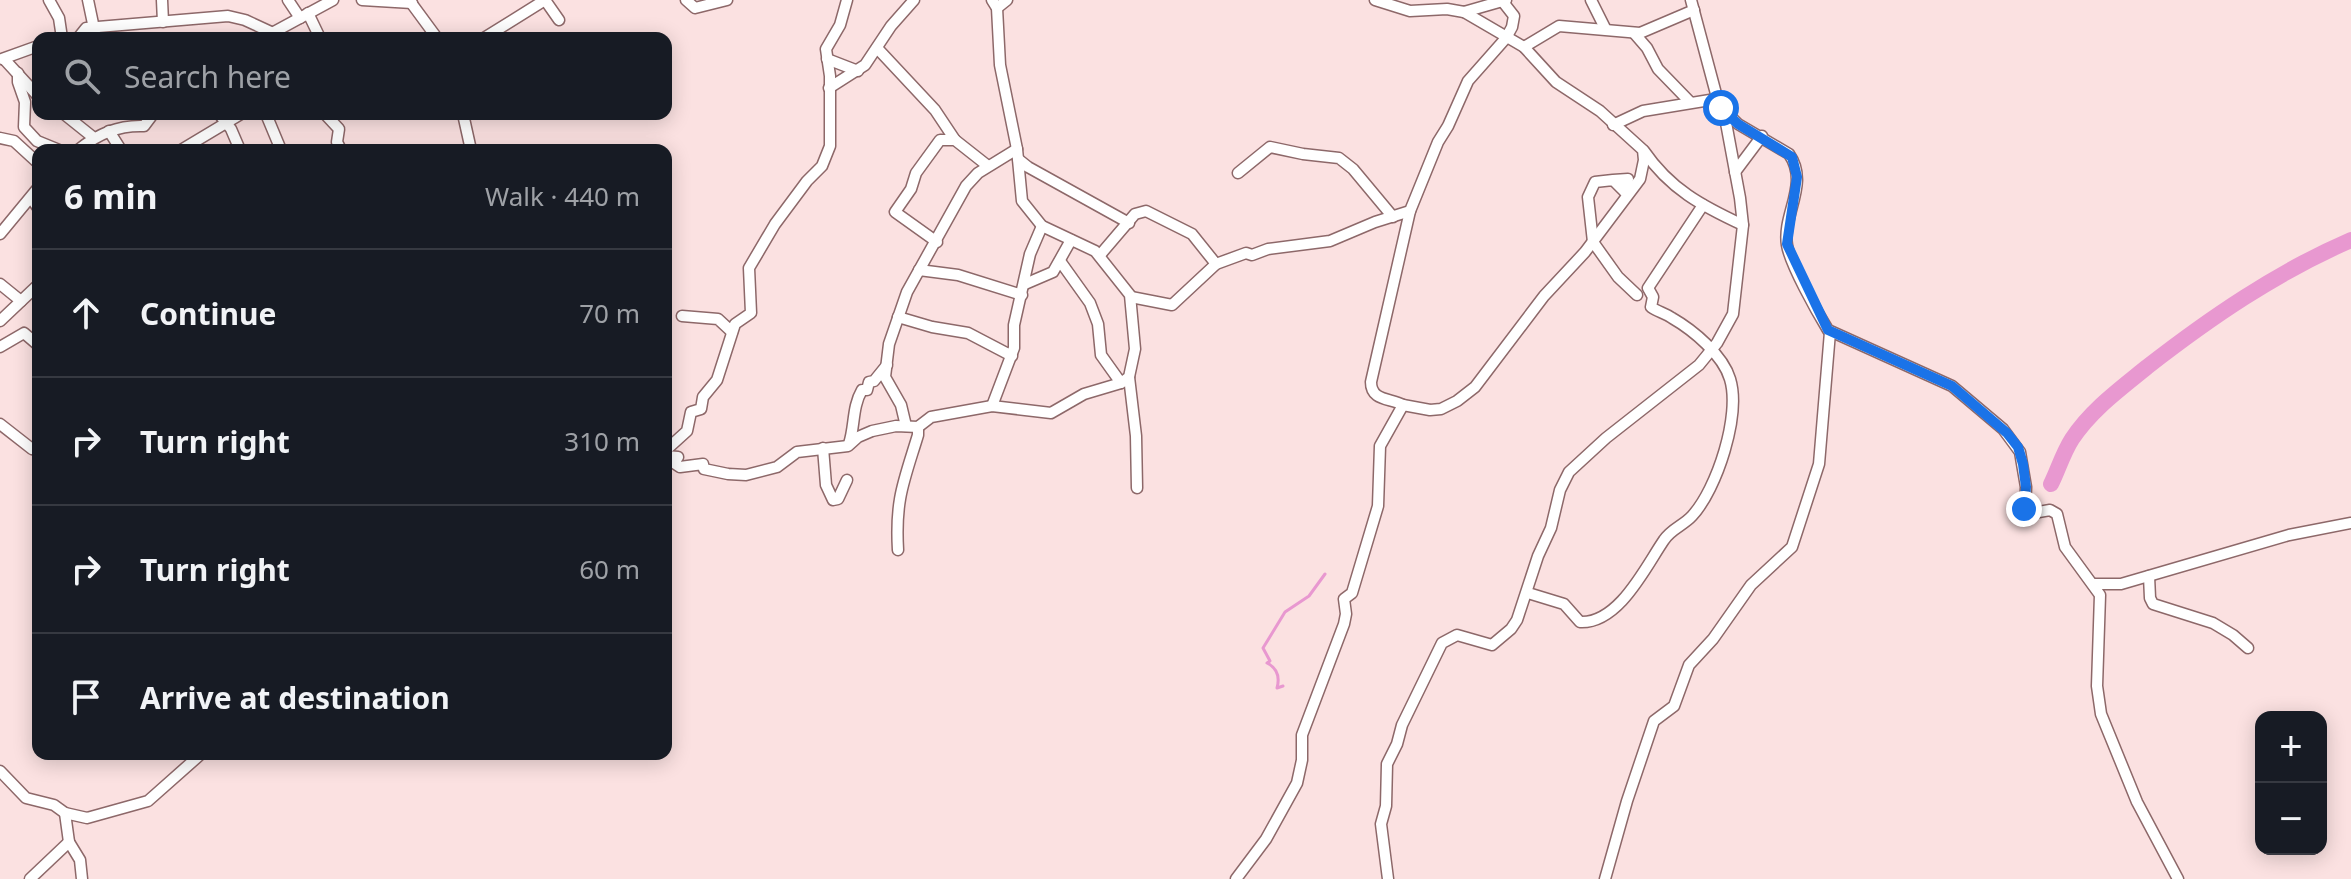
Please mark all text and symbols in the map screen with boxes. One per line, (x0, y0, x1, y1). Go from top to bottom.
search box (32, 32, 672, 120)
icon: search (60, 54, 104, 98)
text: Search here (124, 56, 291, 97)
route start (1703, 90, 1739, 126)
text: 6 min (64, 173, 158, 219)
text: Walk · 440 m (485, 178, 640, 214)
icon: ahead (64, 291, 108, 335)
text: Continue (140, 293, 276, 334)
text: 70 m (579, 295, 640, 331)
icon: right (64, 419, 108, 463)
text: Turn right (140, 421, 290, 462)
text: 310 m (564, 423, 640, 459)
route end (2006, 491, 2042, 527)
icon: right (64, 547, 108, 591)
text: Turn right (140, 549, 290, 590)
text: 60 m (579, 551, 640, 587)
icon: arrive (64, 675, 108, 719)
text: Arrive at destination (140, 677, 450, 718)
map controls (2255, 711, 2327, 855)
button: + (2255, 711, 2327, 783)
button: − (2255, 783, 2327, 855)

